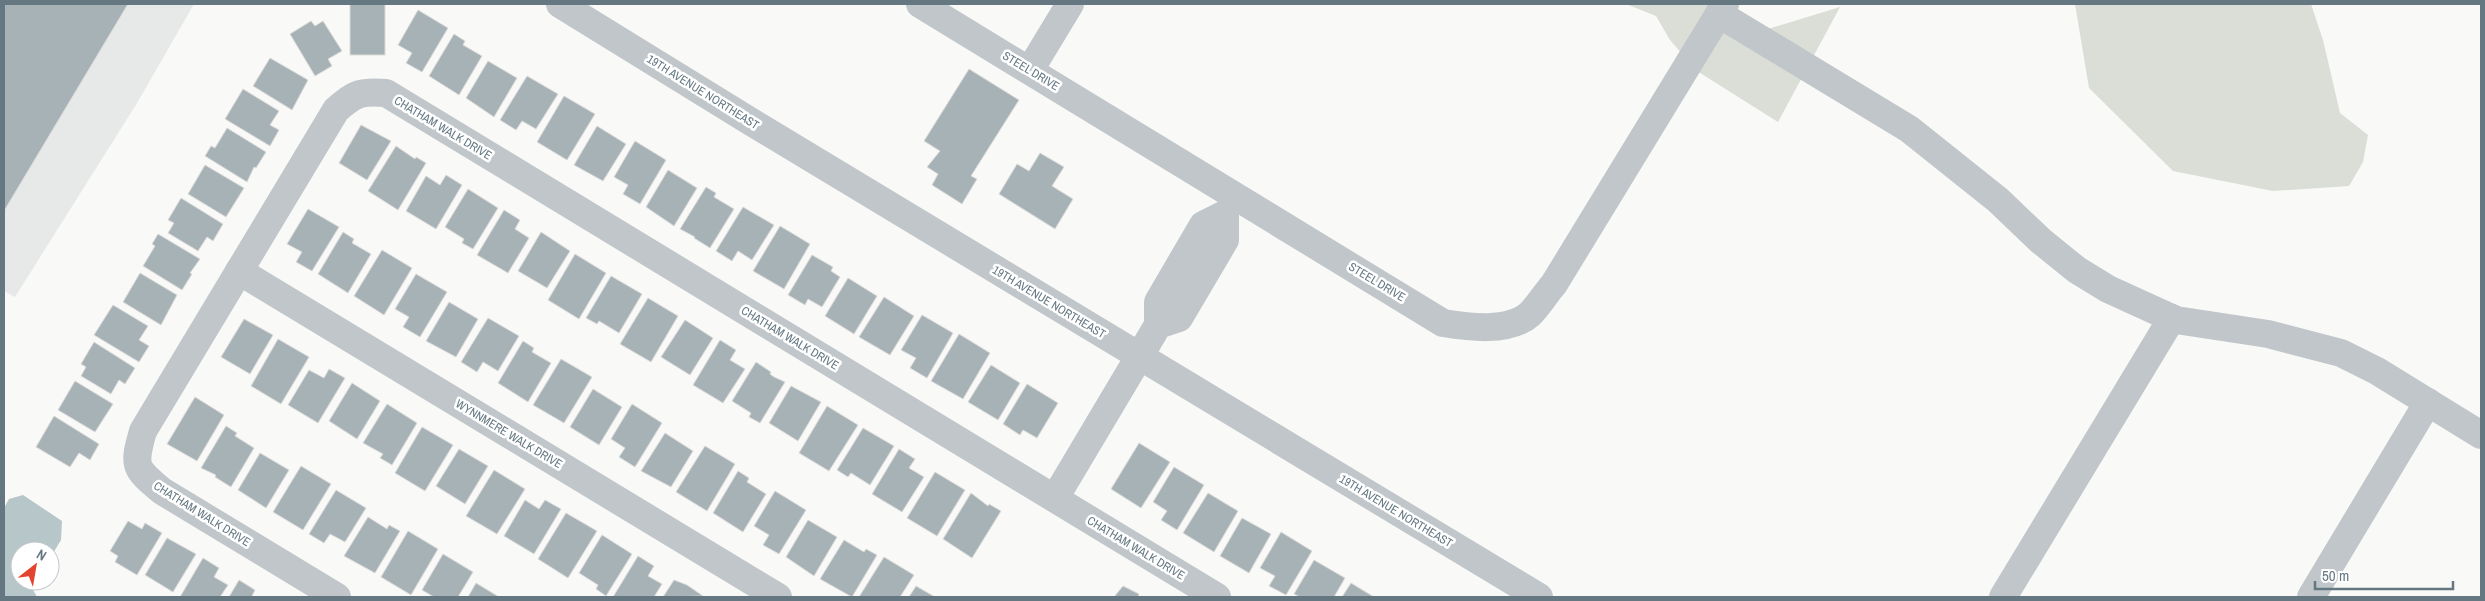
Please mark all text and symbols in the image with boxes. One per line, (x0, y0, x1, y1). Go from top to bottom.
street label: STEEL DRIVE (1000, 48, 1062, 94)
street label: 19TH AVENUE NORTHEAST (644, 51, 762, 133)
street label: CHATHAM WALK DRIVE (391, 93, 495, 163)
street label: STEEL DRIVE (1346, 259, 1408, 305)
street label: 19TH AVENUE NORTHEAST (989, 262, 1109, 342)
street label: CHATHAM WALK DRIVE (738, 303, 842, 373)
street label: WYNNMERE WALK DRIVE (453, 396, 565, 472)
street label: 19TH AVENUE NORTHEAST (1336, 471, 1456, 551)
street label: CHATHAM WALK DRIVE (151, 478, 253, 550)
street label: CHATHAM WALK DRIVE (1084, 513, 1188, 583)
north arrow (10, 541, 60, 591)
text: N (34, 545, 50, 565)
scale bar (2315, 558, 2452, 590)
text: 50 m (2322, 565, 2349, 586)

